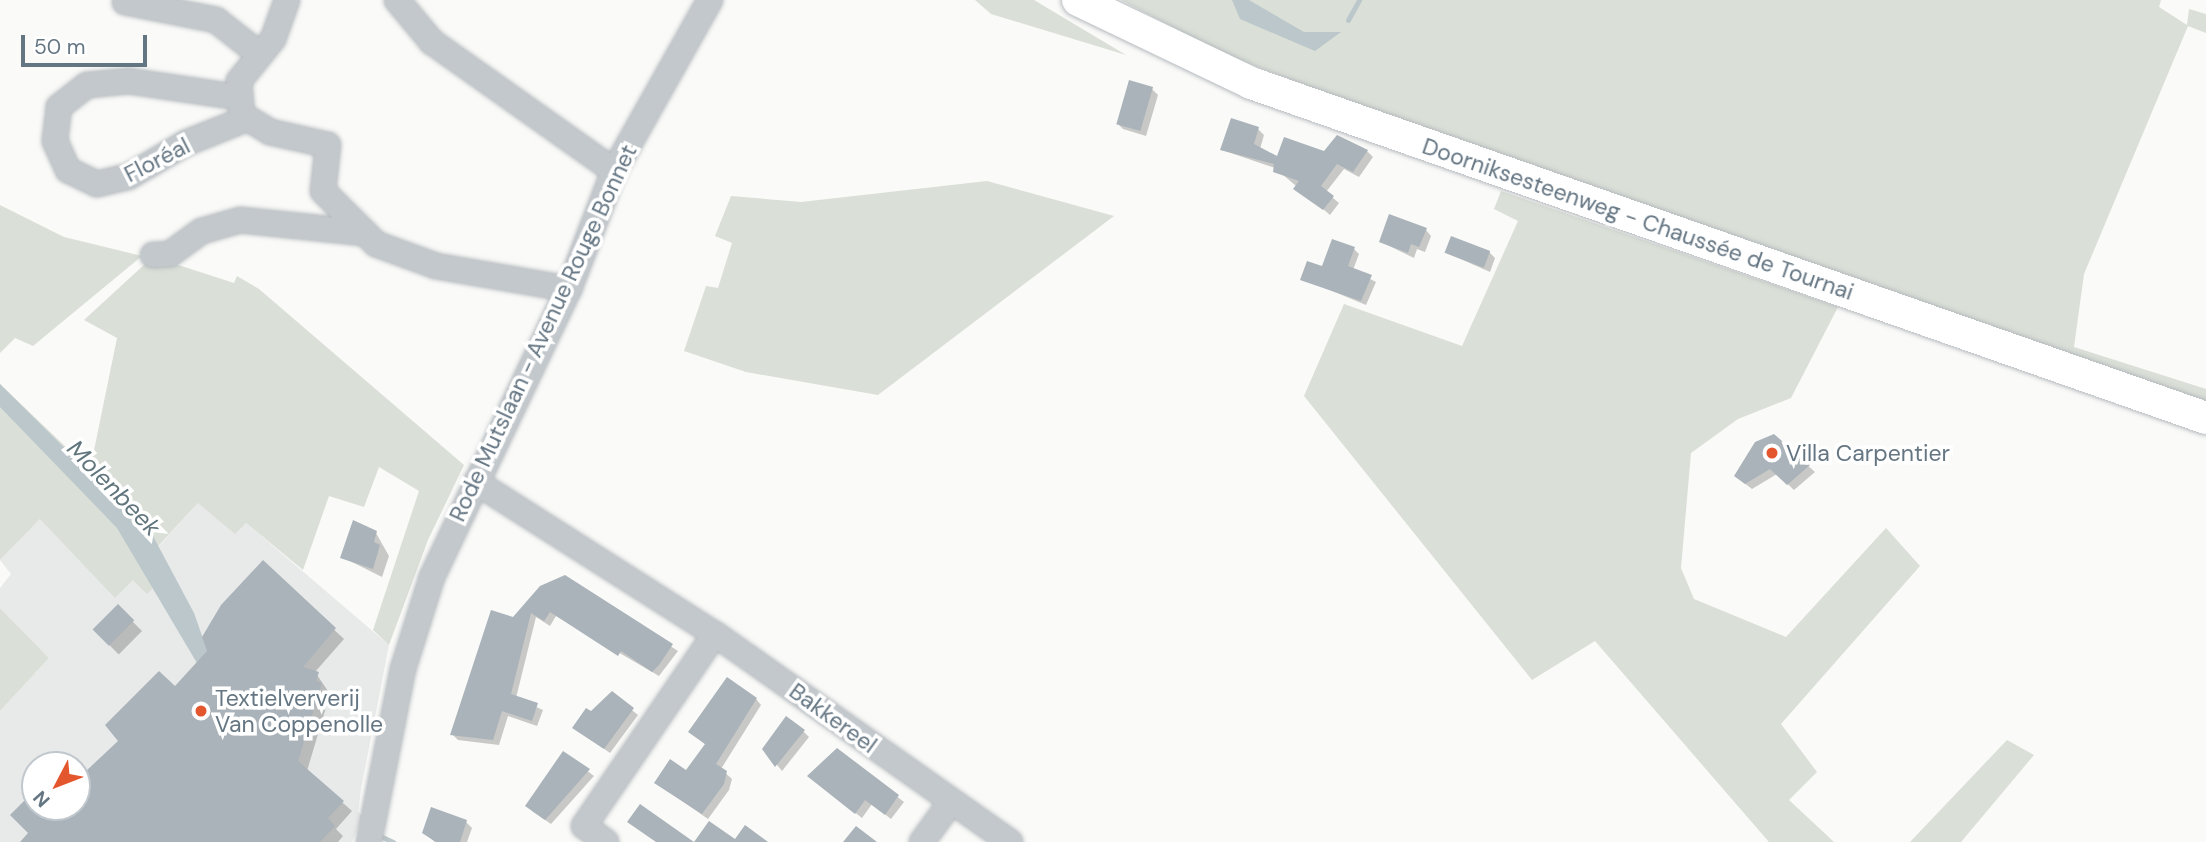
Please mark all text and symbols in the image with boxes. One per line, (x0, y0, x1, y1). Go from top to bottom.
scale bar (24, 21, 150, 65)
text: 50 m (34, 33, 85, 61)
street label: Floréal (120, 132, 194, 188)
street label: Doorniksesteenweg - Chaussée de Tournai (1419, 132, 1857, 306)
street label: Rode Mutslaan - Avenue Rouge Bonnet (443, 140, 643, 526)
water label: Molenbeek (61, 434, 167, 542)
place label: Villa Carpentier (1786, 439, 1950, 467)
marker: Villa Carpentier (1764, 445, 1780, 461)
street label: Bakkereel (784, 677, 882, 759)
place label: Textielververij Van Coppenolle (215, 684, 383, 738)
marker: Textielververij Van Coppenolle (193, 703, 209, 719)
north arrow (21, 751, 91, 821)
text: N (28, 786, 55, 813)

